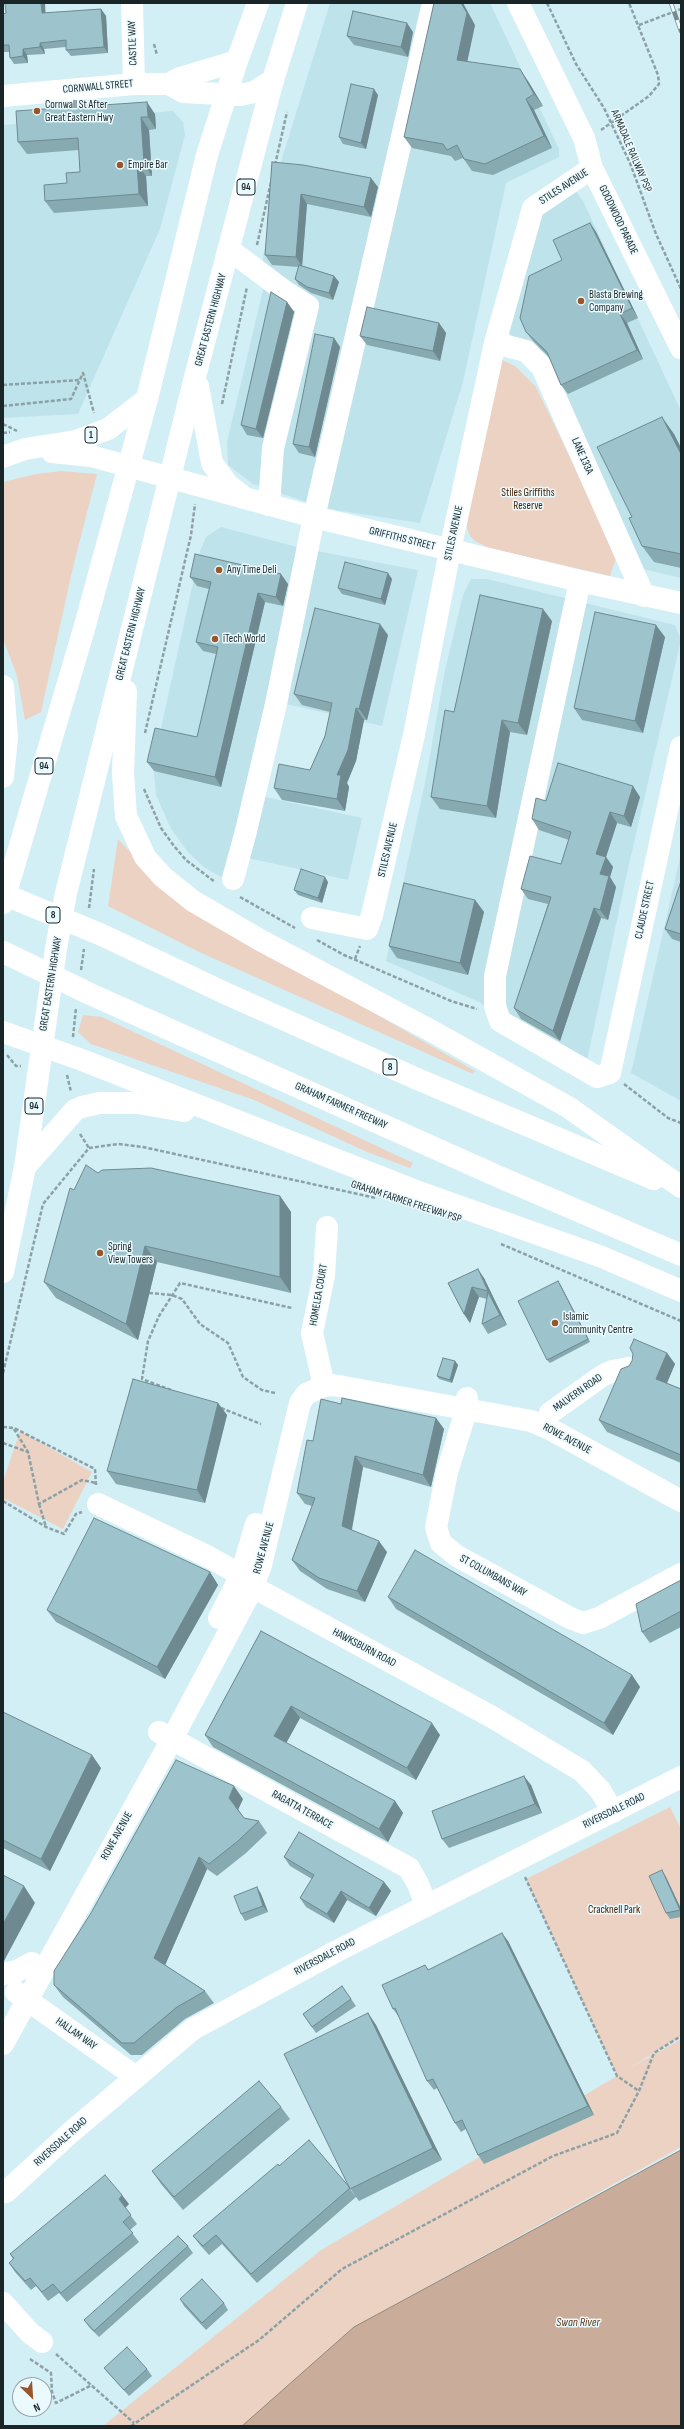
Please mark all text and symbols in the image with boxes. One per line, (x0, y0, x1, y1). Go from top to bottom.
street label: CASTLE WAY (126, 20, 140, 66)
street label: CORNWALL STREET (62, 77, 134, 97)
place label: Cornwall St After Great Eastern Hwy (45, 98, 113, 124)
marker: Cornwall St After Great Eastern Hwy (32, 106, 42, 116)
street label: ARMADALE RAILWAY PSP (608, 108, 654, 194)
place label: Empire Bar (128, 158, 168, 172)
marker: Empire Bar (115, 160, 125, 170)
street label: STILES AVENUE (537, 166, 591, 208)
road number: 94 (237, 179, 255, 195)
street label: GOODWOOD PARADE (596, 183, 640, 257)
street label: GREAT EASTERN HIGHWAY (192, 272, 230, 368)
place label: Blasta Brewing Company (589, 288, 643, 314)
marker: Blasta Brewing Company (576, 296, 586, 306)
road number: 1 (85, 427, 97, 443)
street label: LANE 133A (568, 436, 596, 476)
park label: Stiles Griffiths Reserve (501, 486, 555, 512)
street label: STILES AVENUE (442, 504, 466, 562)
street label: GRIFFITHS STREET (367, 524, 437, 554)
place label: Any Time Deli (227, 563, 276, 577)
marker: Any Time Deli (214, 565, 224, 575)
street label: GREAT EASTERN HIGHWAY (113, 586, 149, 682)
place label: iTech World (223, 632, 265, 646)
marker: iTech World (210, 634, 220, 644)
road number: 94 (35, 758, 53, 774)
street label: STILES AVENUE (375, 821, 401, 879)
street label: CLAUDE STREET (632, 880, 658, 940)
road number: 8 (46, 907, 60, 923)
street label: GREAT EASTERN HIGHWAY (37, 936, 65, 1032)
road number: 8 (383, 1059, 397, 1075)
street label: GRAHAM FARMER FREEWAY (293, 1080, 389, 1132)
road number: 94 (25, 1098, 43, 1114)
street label: GRAHAM FARMER FREEWAY PSP (349, 1178, 463, 1226)
place label: Spring View Towers (108, 1240, 153, 1266)
marker: Spring View Towers (95, 1248, 105, 1258)
street label: HOMELEA COURT (307, 1263, 331, 1327)
place label: Islamic Community Centre (563, 1310, 633, 1336)
marker: Islamic Community Centre (550, 1318, 560, 1328)
street label: MALVERN ROAD (551, 1371, 605, 1415)
street label: ROWE AVENUE (540, 1421, 594, 1457)
street label: ROWE AVENUE (251, 1521, 277, 1575)
street label: ST COLUMBANS WAY (457, 1552, 529, 1600)
street label: HAWKSBURN ROAD (330, 1626, 398, 1670)
street label: RAGATTA TERRACE (269, 1788, 335, 1832)
street label: RIVERSDALE ROAD (581, 1790, 647, 1832)
street label: ROWE AVENUE (98, 1810, 136, 1862)
park label: Cracknell Park (588, 1903, 640, 1917)
street label: RIVERSDALE ROAD (292, 1935, 358, 1979)
street label: HALLAM WAY (53, 2015, 99, 2053)
street label: RIVERSDALE ROAD (32, 2115, 90, 2169)
water label: Swan River (556, 2316, 600, 2330)
north arrow (12, 2377, 52, 2417)
text: N (31, 2400, 42, 2415)

